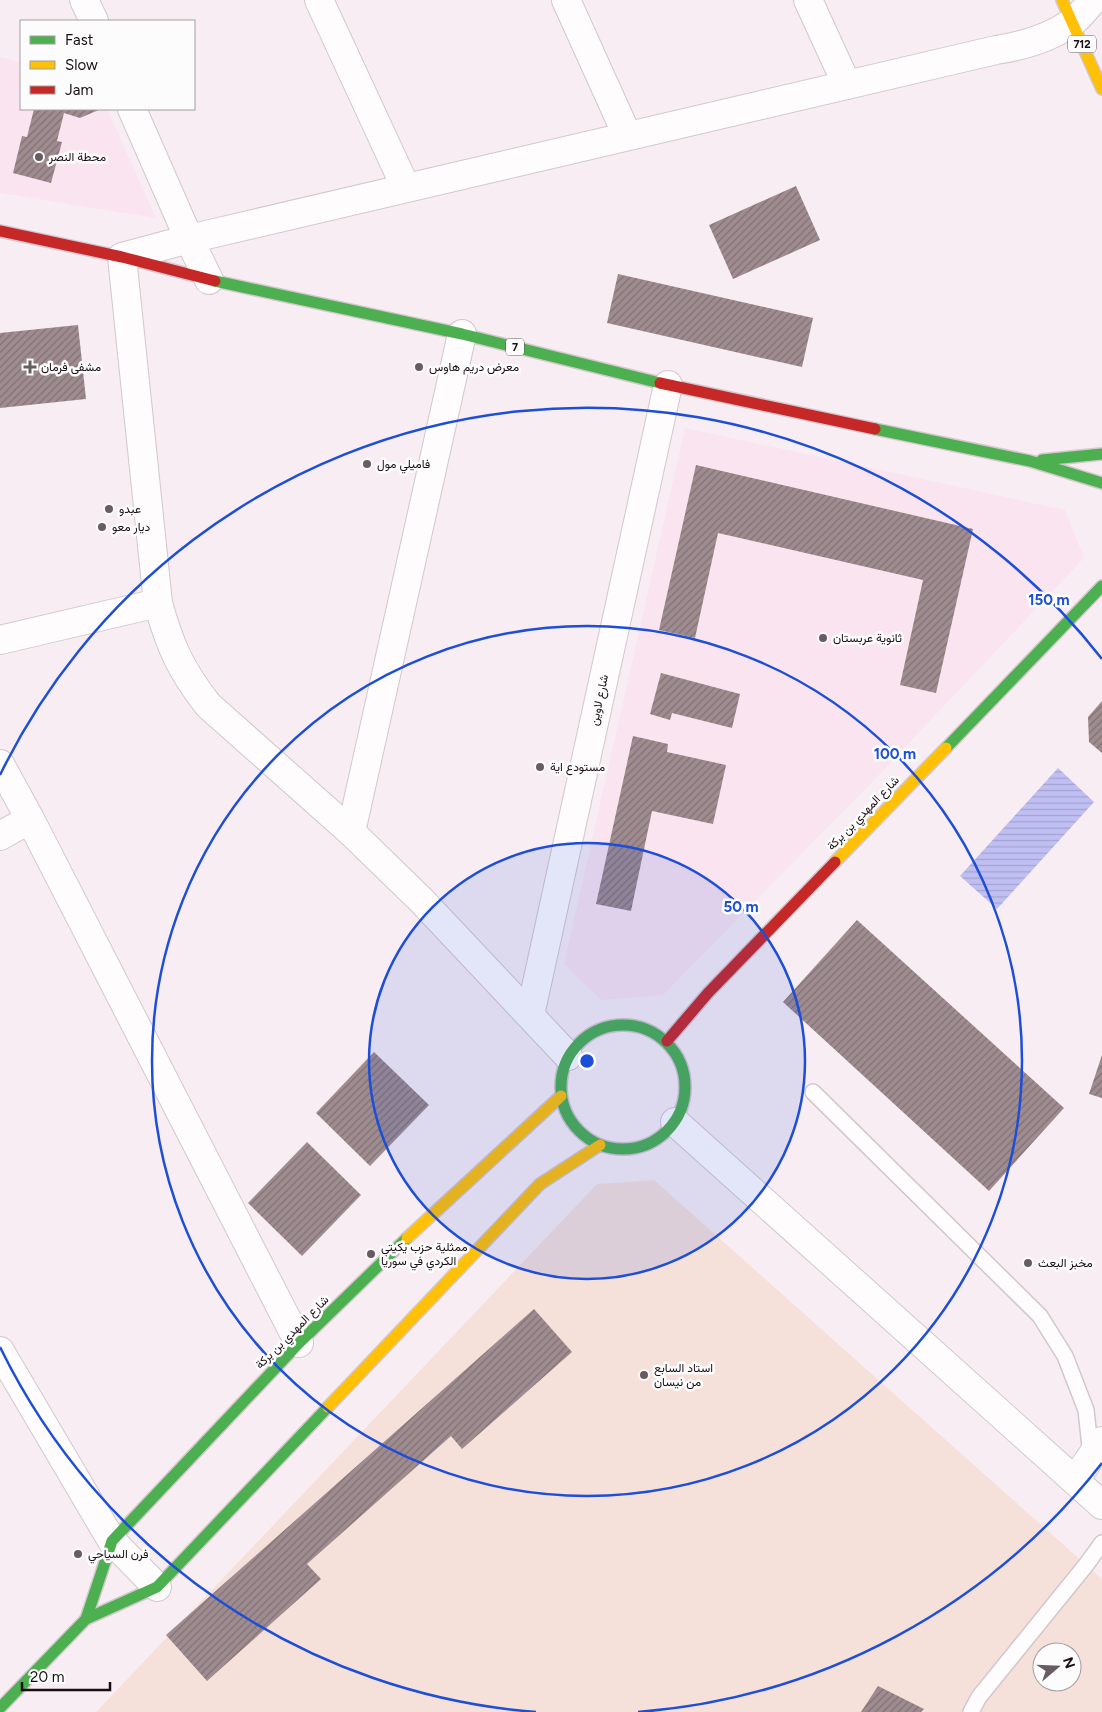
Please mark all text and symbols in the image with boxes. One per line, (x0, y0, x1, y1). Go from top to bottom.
legend (20, 20, 195, 110)
text: Fast (65, 31, 94, 49)
road number: 712 (1068, 36, 1096, 52)
text: Slow (65, 56, 98, 74)
text: Jam (65, 81, 93, 99)
place label: محطة النصر (48, 150, 106, 165)
marker: محطة النصر (33, 151, 45, 163)
road number: 7 (506, 338, 524, 356)
marker: مشفى فرمان (23, 360, 37, 374)
place label: مشفى فرمان (41, 360, 101, 375)
place label: معرض دريم هاوس (429, 360, 519, 375)
marker: معرض دريم هاوس (413, 361, 425, 373)
place label: فاميلي مول (377, 457, 430, 474)
marker: فاميلي مول (361, 458, 373, 470)
place label: عبدو (119, 502, 141, 517)
marker: عبدو (103, 503, 115, 515)
place label: ديار معو (112, 520, 151, 535)
marker: ديار معو (96, 521, 108, 533)
text: 150 m (1028, 591, 1070, 609)
place label: ثانوية عربستان (833, 631, 902, 646)
marker: ثانوية عربستان (817, 632, 829, 644)
street label: شارع لاوين (587, 673, 613, 727)
text: 100 m (874, 745, 916, 763)
place label: مستودع اية (550, 760, 605, 776)
marker: مستودع اية (534, 761, 546, 773)
street label: شارع المهدي بن بركة (824, 773, 904, 855)
text: 50 m (723, 898, 759, 916)
centre of rings (578, 1052, 596, 1070)
place label: ممثلية حزب يكيتي الكردي في سوريا (381, 1240, 468, 1271)
marker: ممثلية حزب يكيتي الكردي في سوريا (365, 1248, 377, 1260)
place label: مخبز البعث (1038, 1256, 1093, 1271)
marker: مخبز البعث (1022, 1257, 1034, 1269)
street label: شارع المهدي بن بركة (252, 1292, 334, 1374)
place label: استاد السابع من نيسان (654, 1361, 713, 1390)
marker: استاد السابع من نيسان (638, 1369, 650, 1381)
place label: فرن السياحي (88, 1547, 149, 1564)
marker: فرن السياحي (72, 1548, 84, 1560)
north arrow (1032, 1642, 1082, 1692)
text: N (1059, 1655, 1079, 1671)
scale bar (22, 1660, 110, 1692)
text: 20 m (30, 1668, 64, 1686)

